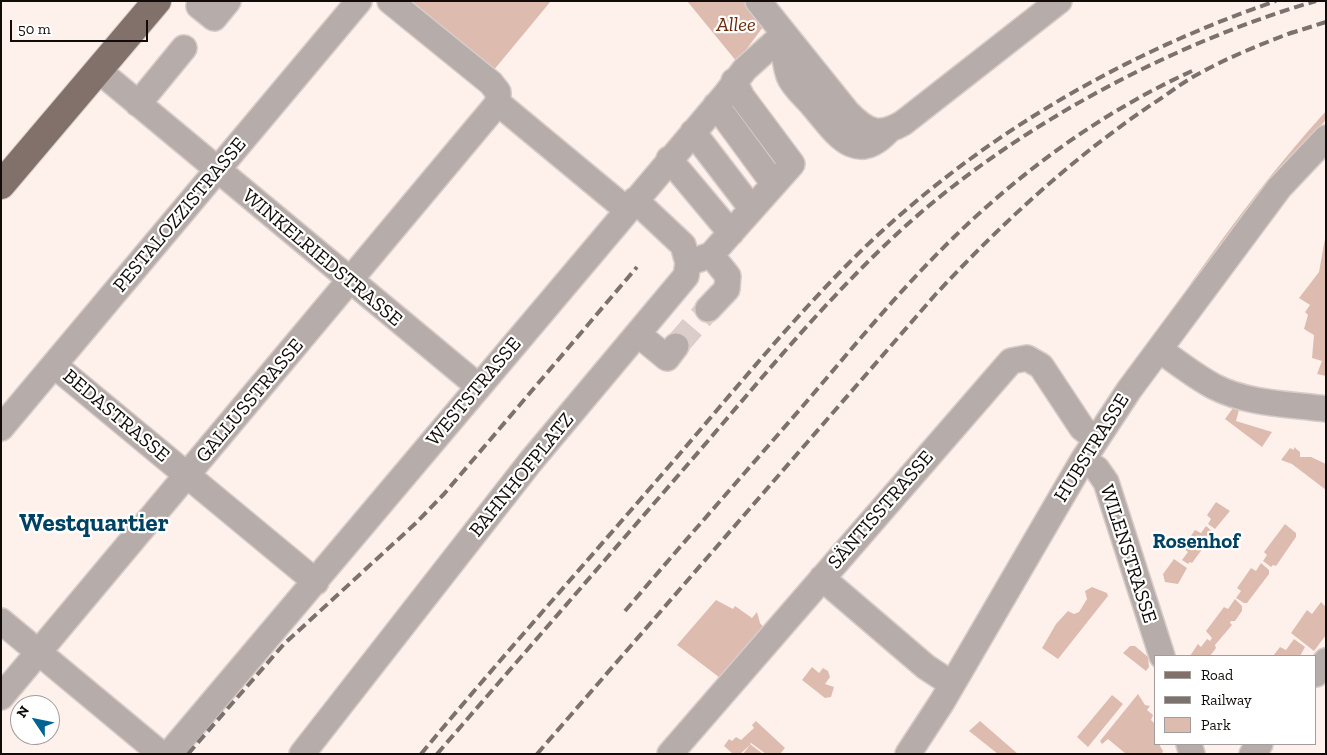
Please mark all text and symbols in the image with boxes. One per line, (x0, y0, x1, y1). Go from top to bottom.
scale bar (12, 10, 150, 42)
park label: Allee (716, 13, 756, 37)
text: 50 m (18, 20, 51, 38)
street label: PESTALOZZISTRASSE (108, 133, 252, 297)
street label: WINKELRIEDSTRASSE (237, 184, 407, 332)
street label: WESTSTRASSE (421, 333, 527, 451)
street label: GALLUSSTRASSE (191, 334, 309, 468)
street label: BEDASTRASSE (58, 364, 174, 468)
street label: HUBSTRASSE (1049, 389, 1135, 507)
street label: BAHNHOFPLATZ (465, 408, 579, 542)
street label: SÄNTISSTRASSE (823, 446, 939, 574)
street label: WILENSTRASSE (1094, 482, 1162, 626)
district label: Westquartier (19, 509, 169, 539)
district label: Rosenhof (1153, 529, 1239, 555)
legend (1154, 655, 1317, 745)
text: Road (1201, 666, 1233, 684)
text: Railway (1201, 691, 1252, 709)
north arrow (10, 695, 60, 745)
text: N (13, 703, 33, 721)
text: Park (1201, 716, 1231, 734)

